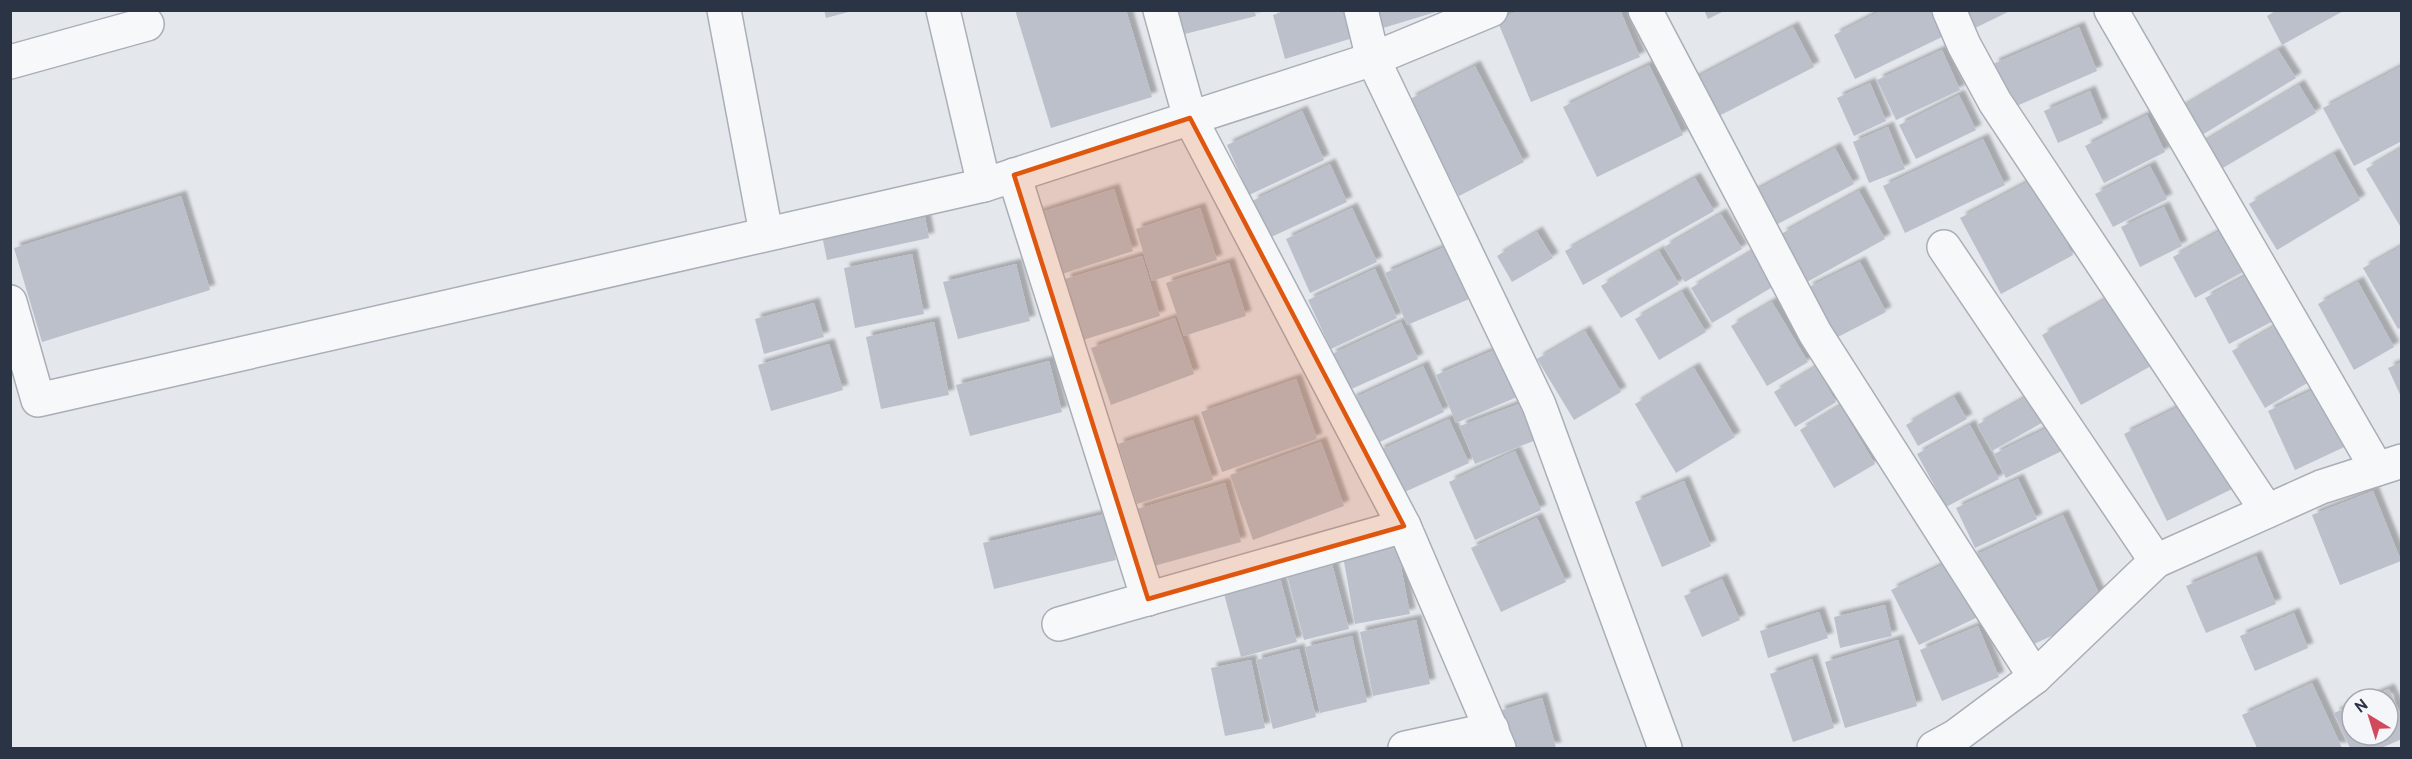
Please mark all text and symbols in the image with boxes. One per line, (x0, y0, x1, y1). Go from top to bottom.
north arrow (2340, 687, 2400, 747)
text: N (2351, 695, 2373, 718)

